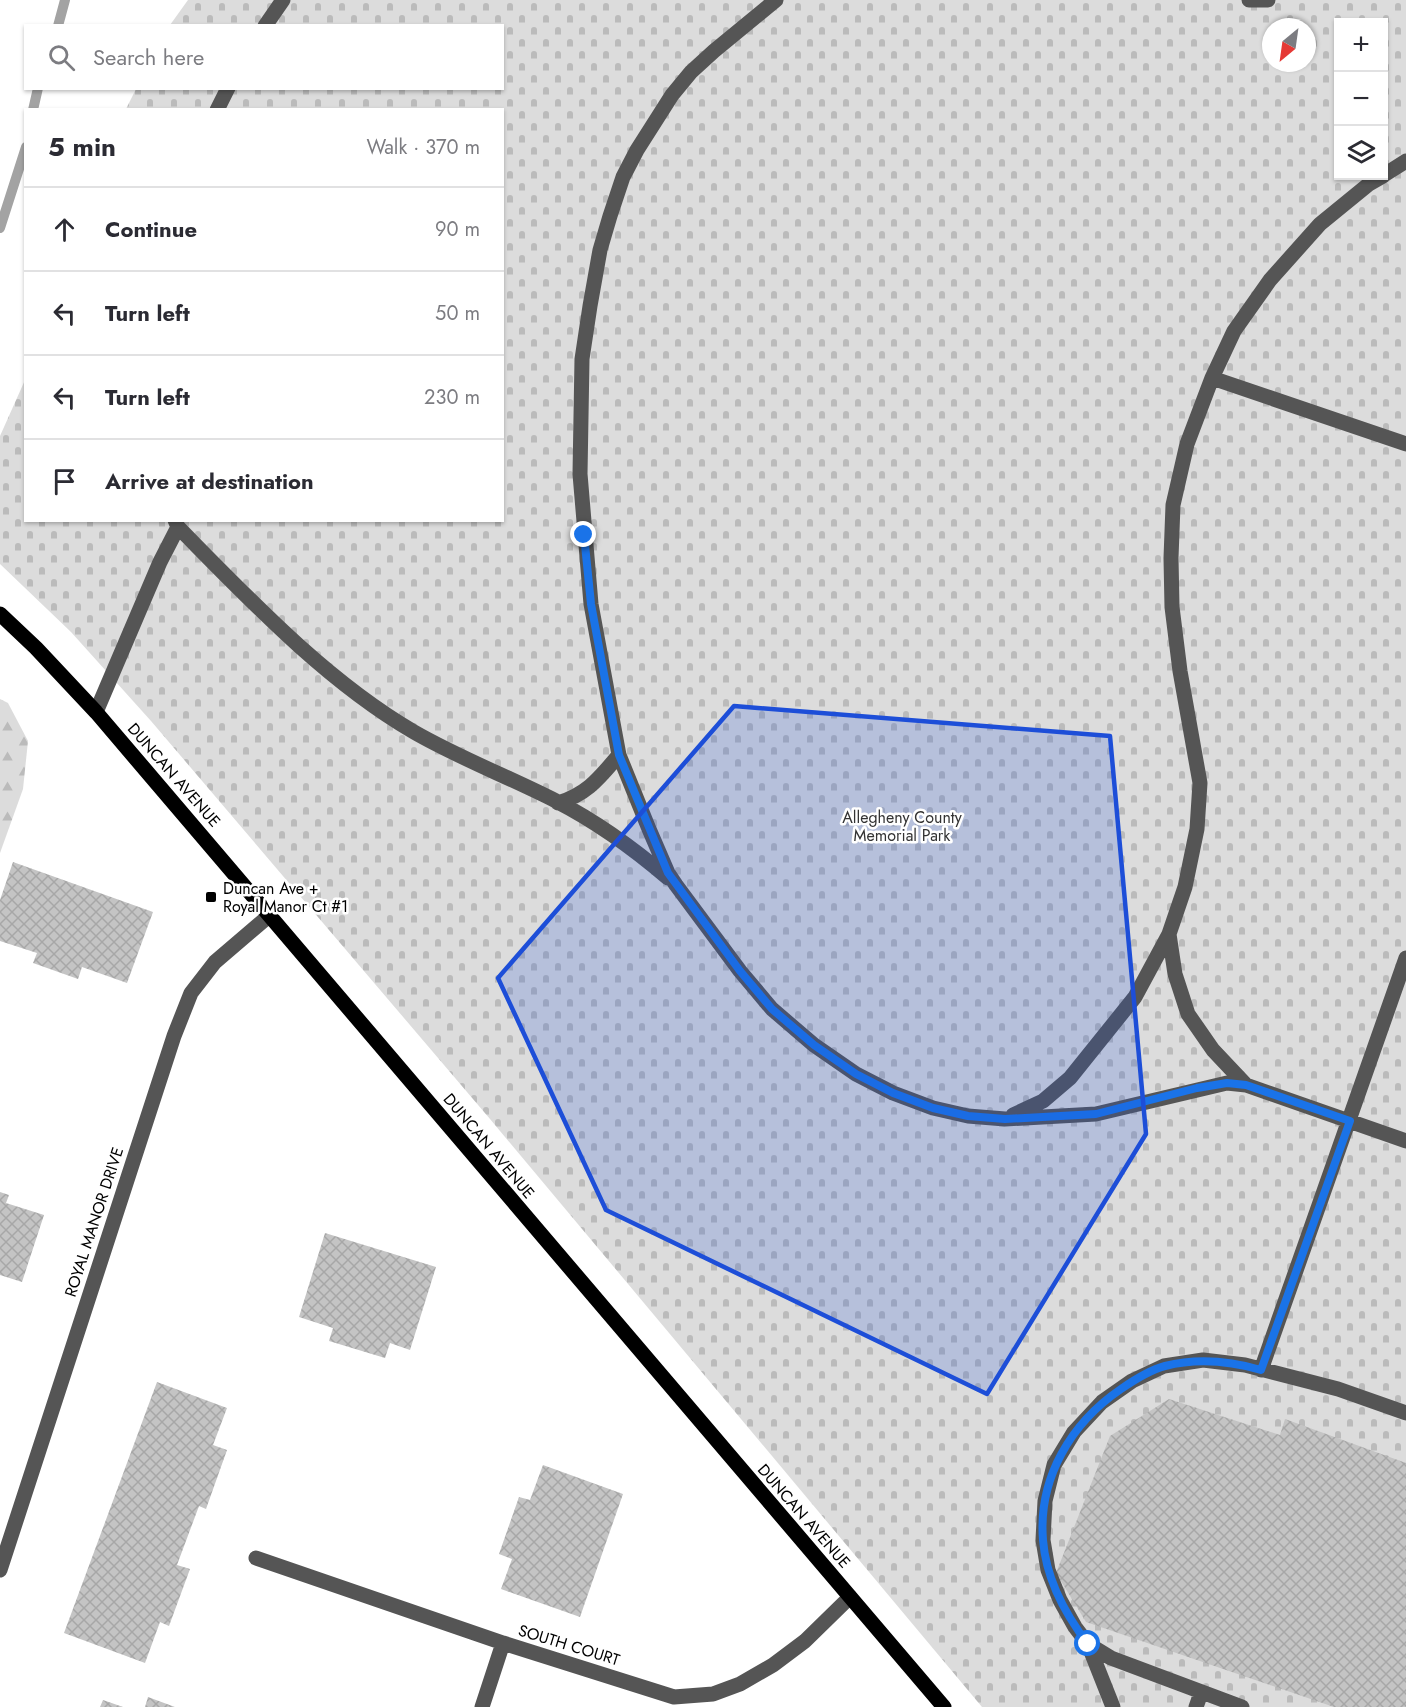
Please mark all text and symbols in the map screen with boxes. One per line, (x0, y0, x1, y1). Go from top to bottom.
north arrow (1262, 18, 1316, 72)
map controls (1334, 18, 1388, 180)
button: + (1334, 18, 1388, 72)
search box (24, 24, 504, 90)
icon: search (45, 41, 78, 74)
text: Search here (93, 41, 204, 73)
button: − (1334, 72, 1388, 126)
button: layers (1334, 126, 1388, 180)
text: 5 min (48, 128, 116, 166)
text: Walk · 370 m (366, 133, 480, 162)
icon: ahead (48, 213, 81, 246)
text: Continue (105, 213, 197, 245)
text: 90 m (435, 215, 480, 244)
icon: left (48, 297, 81, 330)
text: Turn left (105, 297, 190, 329)
text: 50 m (435, 299, 480, 328)
icon: left (48, 381, 81, 414)
text: Turn left (105, 381, 190, 413)
text: 230 m (424, 383, 480, 412)
icon: arrive (48, 465, 81, 498)
text: Arrive at destination (105, 465, 314, 497)
route end (570, 521, 596, 547)
street label: DUNCAN AVENUE (122, 718, 226, 832)
park label: Allegheny County Memorial Park (842, 806, 963, 847)
place label: Duncan Ave + Royal Manor Ct #1 (223, 877, 348, 918)
marker: Duncan Ave + Royal Manor Ct #1 (204, 890, 218, 904)
street label: DUNCAN AVENUE (438, 1088, 540, 1204)
street label: ROYAL MANOR DRIVE (59, 1144, 129, 1300)
street label: DUNCAN AVENUE (752, 1459, 856, 1573)
street label: SOUTH COURT (515, 1619, 623, 1672)
route start (1074, 1630, 1100, 1656)

